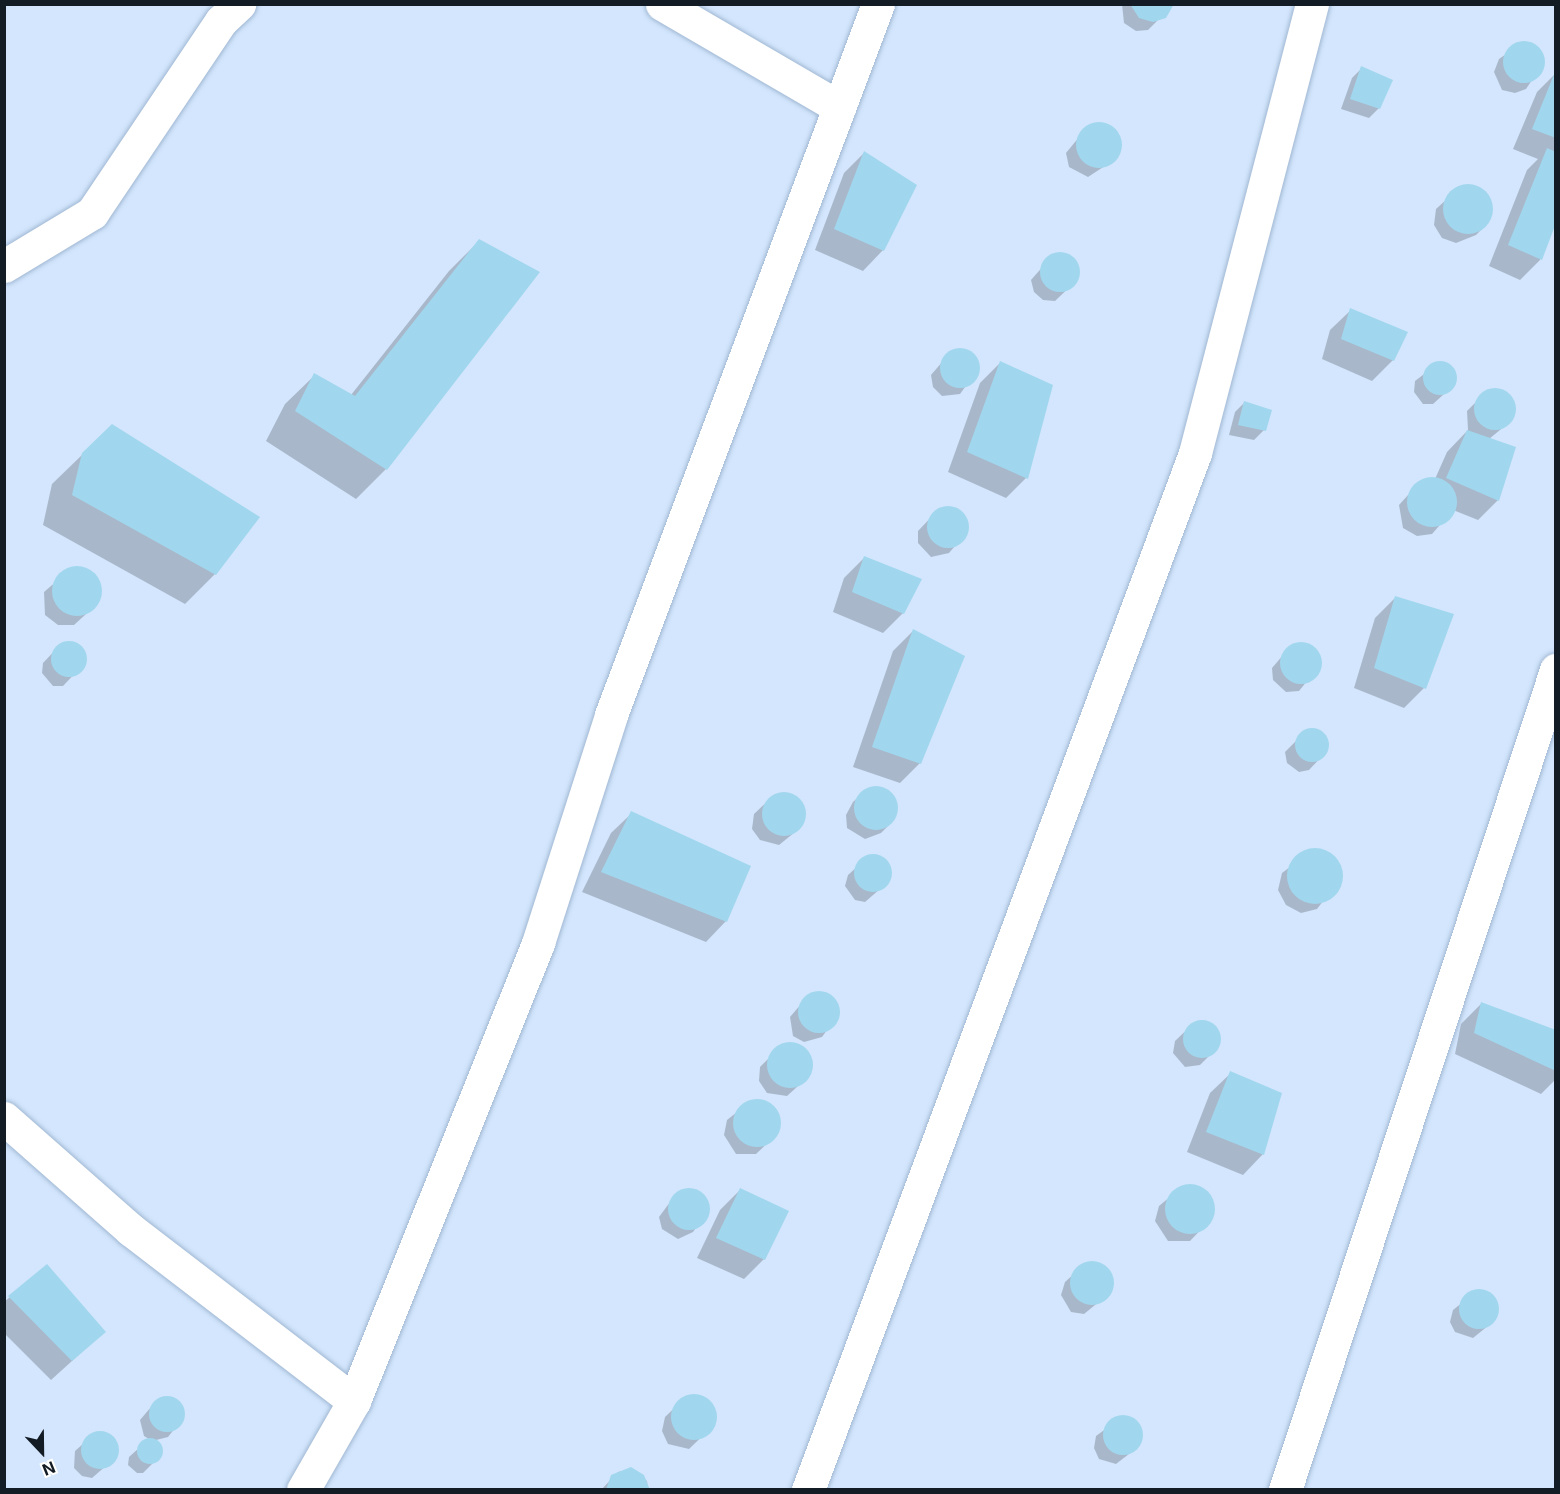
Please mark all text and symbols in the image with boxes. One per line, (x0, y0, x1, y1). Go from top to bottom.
north arrow (12, 1422, 72, 1482)
text: N (39, 1457, 58, 1480)

